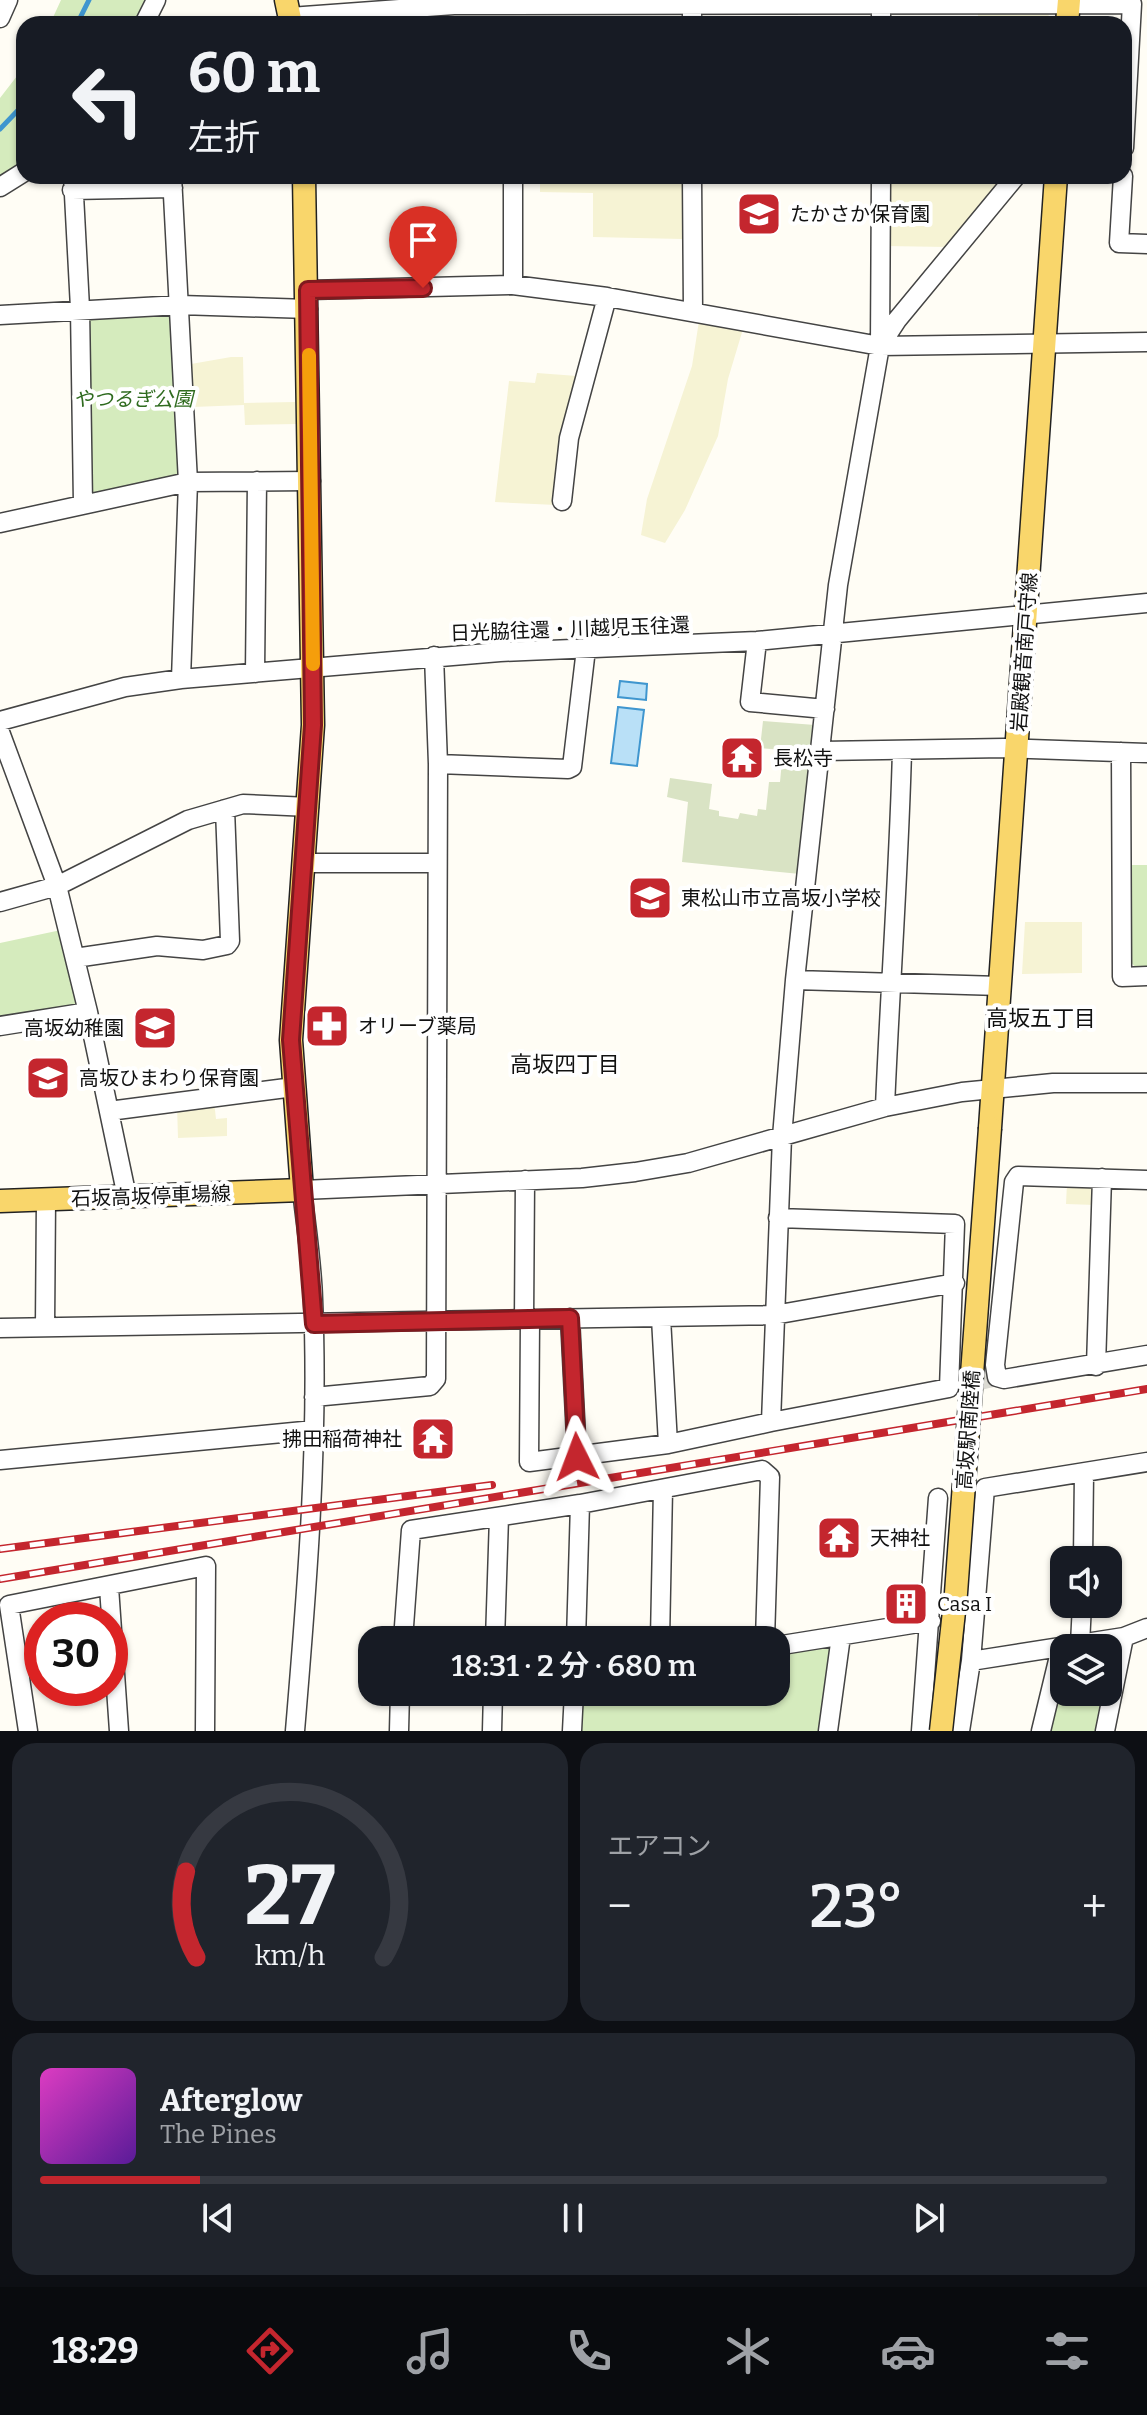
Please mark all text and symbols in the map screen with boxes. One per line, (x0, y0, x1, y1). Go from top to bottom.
text: 60 m (188, 40, 320, 107)
icon: left (56, 48, 160, 152)
text: 左折 (188, 116, 260, 160)
school or university icon: たかさか保育園 (735, 190, 783, 238)
place label: たかさか保育園 (790, 202, 930, 226)
pin (389, 206, 457, 288)
icon: arrive (401, 218, 445, 262)
park label: やつるぎ公園 (73, 387, 196, 411)
street label: 岩殿観音南戸守線 (1006, 571, 1042, 733)
street label: 日光脇往還・川越児玉往還 (450, 613, 690, 645)
temple icon: 長松寺 (718, 734, 766, 782)
place label: 長松寺 (773, 746, 833, 770)
school or university icon: 東松山市立高坂小学校 (626, 874, 674, 922)
place label: 東松山市立高坂小学校 (681, 886, 881, 910)
pharmacy icon: オリーブ薬局 (303, 1002, 351, 1050)
school or university icon: 高坂幼稚園 (131, 1004, 179, 1052)
district label: 高坂五丁目 (986, 1005, 1096, 1032)
place label: オリーブ薬局 (358, 1014, 477, 1038)
place label: 高坂幼稚園 (24, 1016, 124, 1040)
district label: 高坂四丁目 (510, 1051, 620, 1078)
school or university icon: 高坂ひまわり保育園 (24, 1054, 72, 1102)
place label: 高坂ひまわり保育園 (79, 1066, 259, 1090)
street label: 石坂高坂停車場線 (71, 1181, 231, 1211)
street label: 高坂駅南陸橋 (952, 1369, 984, 1491)
temple icon: 拂田稲荷神社 (409, 1415, 457, 1463)
position arrow (535, 1415, 619, 1499)
place label: 拂田稲荷神社 (282, 1427, 402, 1451)
temple icon: 天神社 (815, 1514, 863, 1562)
place label: 天神社 (870, 1526, 930, 1550)
map controls (1050, 1546, 1122, 1706)
button: sound (1050, 1546, 1122, 1618)
building icon: Casa I (882, 1580, 930, 1628)
place label: Casa I (937, 1592, 992, 1616)
speed limit sign: 30 (24, 1602, 128, 1706)
button: layers (1050, 1634, 1122, 1706)
text: 18:31 · 2 分 · 680 m (452, 1648, 696, 1684)
text: エアコン (608, 1831, 712, 1862)
text: 27 (244, 1846, 335, 1946)
text: 23° (810, 1871, 904, 1943)
text: − (608, 1880, 632, 1933)
text: + (1082, 1880, 1107, 1933)
text: km/h (254, 1938, 325, 1973)
text: Afterglow (160, 2083, 302, 2119)
text: The Pines (160, 2119, 277, 2150)
icon: previous (196, 2196, 240, 2240)
icon: pause (551, 2196, 595, 2240)
icon: next (907, 2196, 951, 2240)
icon: directions (242, 2323, 298, 2379)
icon: music (402, 2323, 458, 2379)
icon: phone (561, 2323, 617, 2379)
icon: climate (720, 2323, 776, 2379)
icon: car (880, 2323, 936, 2379)
icon: filters (1039, 2323, 1095, 2379)
text: 18:29 (52, 2329, 139, 2373)

